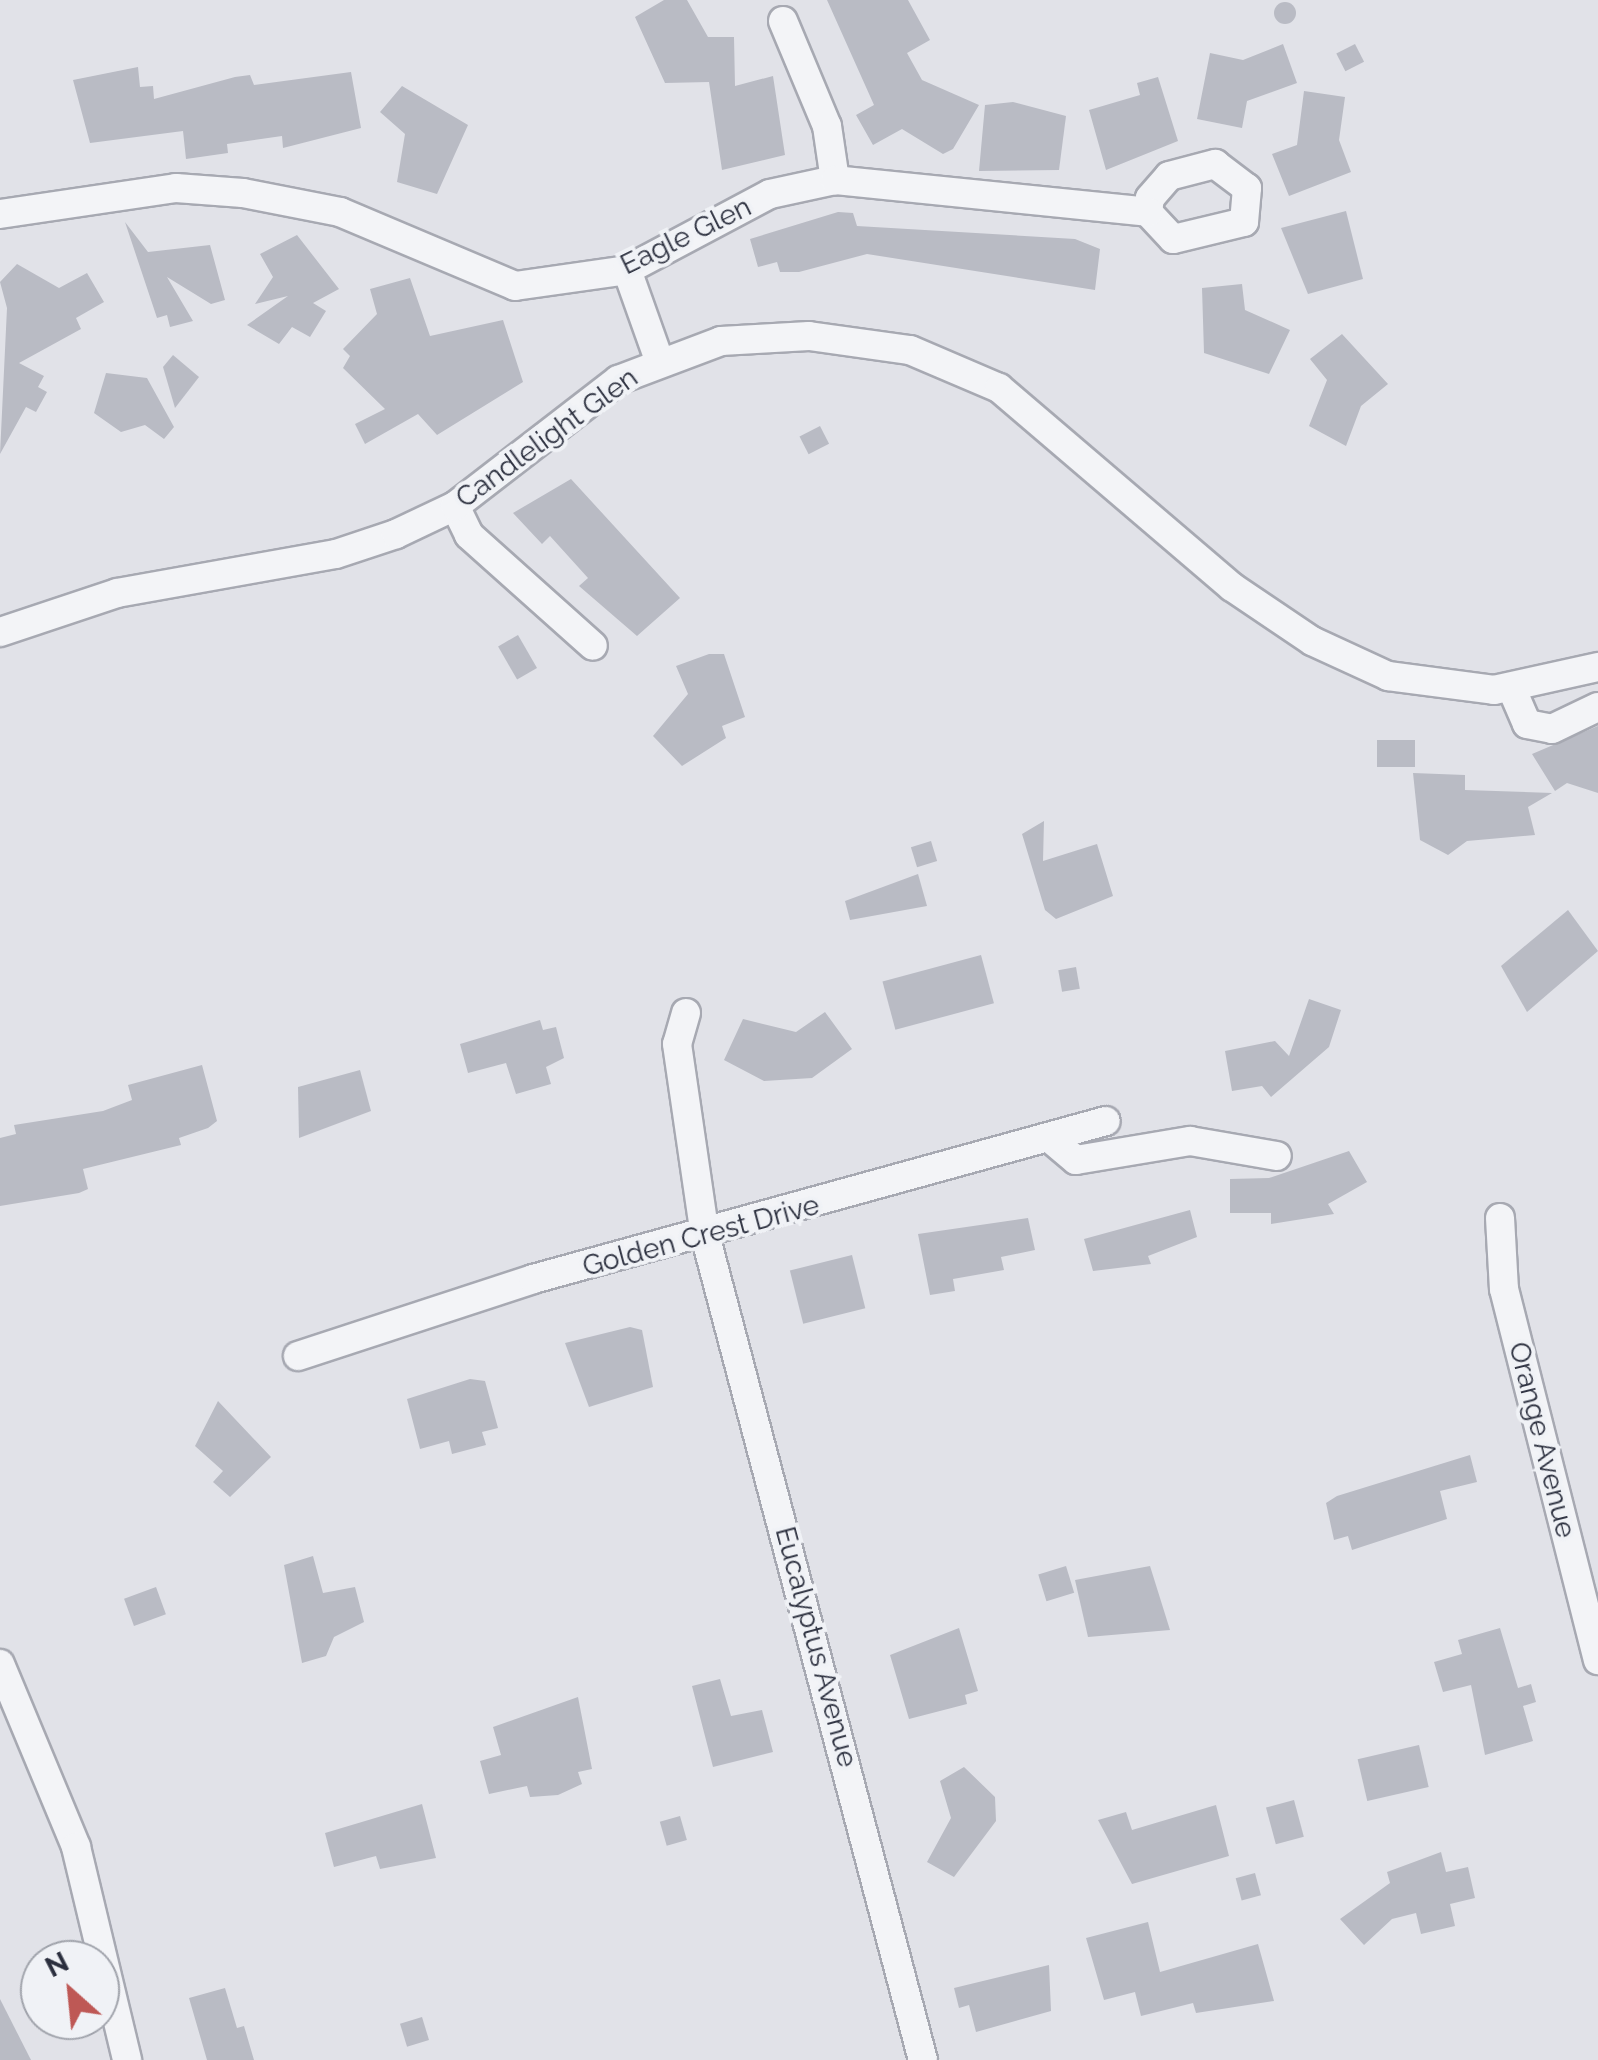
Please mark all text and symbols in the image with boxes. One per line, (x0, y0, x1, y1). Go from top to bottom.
street label: Eagle Glen (615, 190, 757, 282)
street label: Candlelight Glen (450, 361, 644, 515)
street label: Golden Crest Drive (579, 1188, 823, 1284)
street label: Orange Avenue (1501, 1338, 1583, 1542)
street label: Eucalyptus Avenue (768, 1523, 864, 1771)
north arrow (20, 1940, 120, 2040)
text: N (40, 1945, 74, 1984)

